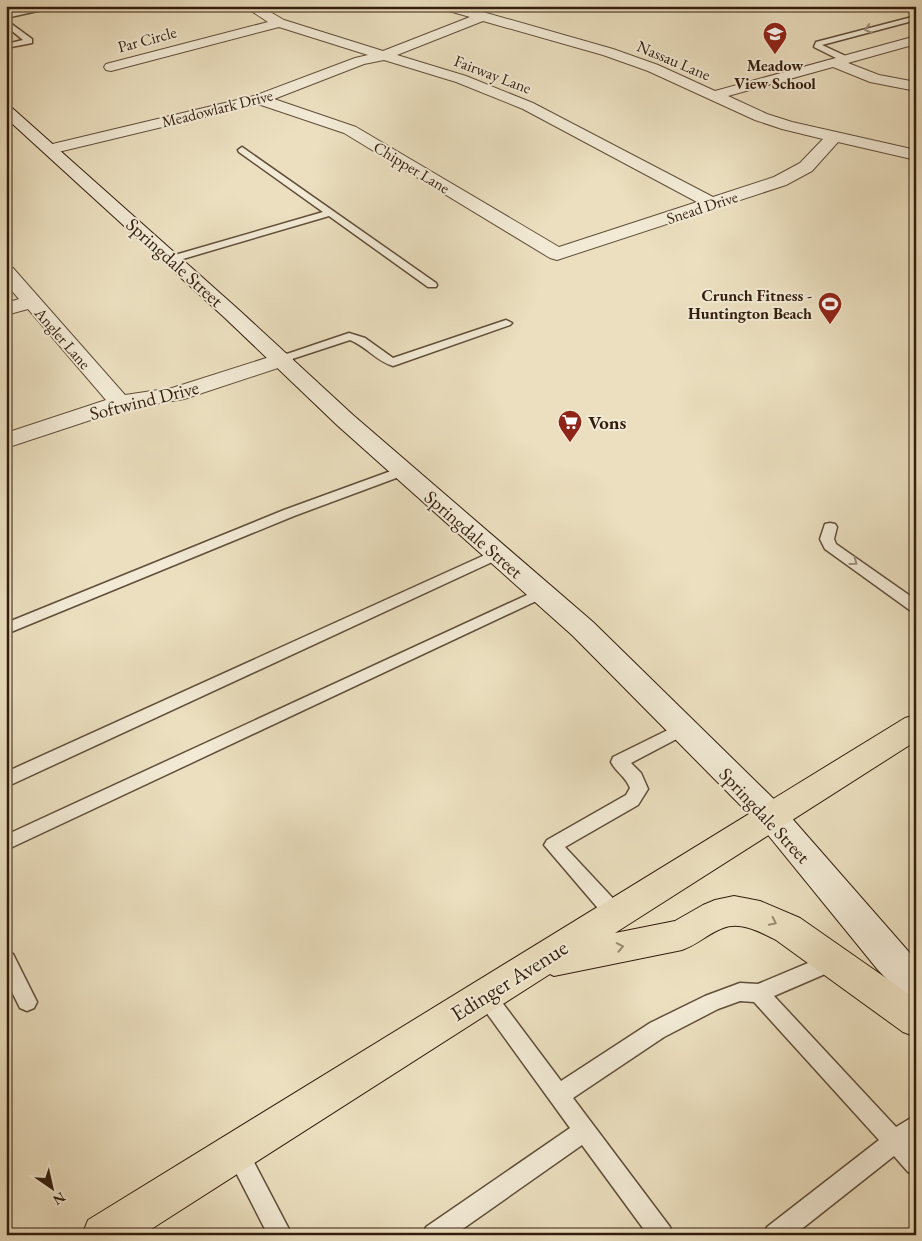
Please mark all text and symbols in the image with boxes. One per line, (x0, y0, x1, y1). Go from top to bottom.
school or university icon: Meadow View School (762, 21, 788, 55)
street label: Par Circle (115, 22, 179, 57)
one-way arrow (864, 23, 873, 34)
street label: Nassau Lane (634, 36, 714, 85)
street label: Fairway Lane (451, 50, 534, 99)
place label: Meadow View School (734, 55, 816, 94)
street label: Meadowlark Drive (159, 85, 275, 132)
street label: Chipper Lane (370, 136, 454, 198)
street label: Snead Drive (664, 186, 741, 229)
street label: Springdale Street (121, 212, 229, 313)
place label: Crunch Fitness - Huntington Beach (688, 285, 812, 324)
sports icon: Crunch Fitness - Huntington Beach (817, 291, 843, 325)
street label: Angler Lane (29, 302, 95, 374)
street label: Softwind Drive (87, 375, 201, 426)
supermarket icon: Vons (557, 409, 583, 443)
place label: Vons (588, 410, 627, 435)
street label: Springdale Street (419, 485, 528, 584)
one-way arrow (848, 556, 857, 565)
street label: Springdale Street (714, 762, 816, 869)
one-way arrow (768, 916, 777, 926)
street label: Edinger Avenue (445, 933, 574, 1028)
one-way arrow (615, 942, 624, 953)
north arrow (28, 1164, 78, 1214)
text: N (49, 1188, 69, 1210)

